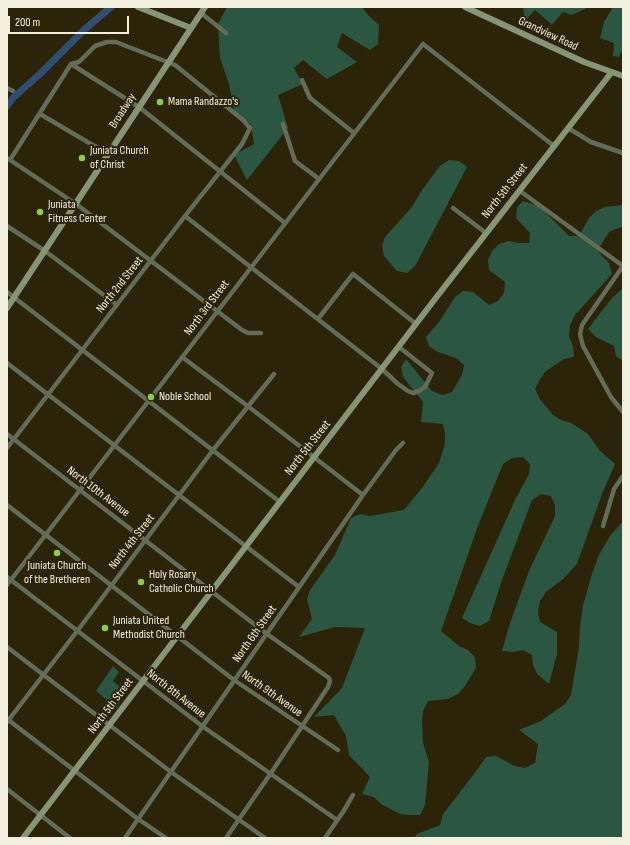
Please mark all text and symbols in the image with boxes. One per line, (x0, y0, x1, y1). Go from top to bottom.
scale bar (10, 8, 131, 34)
street label: Grandview Road (516, 14, 580, 54)
text: 200 m (15, 15, 40, 30)
street label: Broadway (106, 91, 140, 131)
place label: Mama Randazzo's (168, 95, 238, 109)
marker: Mama Randazzo's (155, 97, 165, 107)
place label: Juniata Church of Christ (90, 144, 149, 172)
marker: Juniata Church of Christ (77, 153, 87, 163)
street label: North 5th Street (479, 160, 531, 222)
place label: Juniata Fitness Center (48, 198, 107, 226)
marker: Juniata Fitness Center (35, 207, 45, 217)
street label: North 2nd Street (93, 254, 147, 316)
street label: North 3rd Street (181, 277, 233, 339)
place label: Noble School (159, 390, 211, 404)
marker: Noble School (146, 392, 156, 402)
street label: North 5th Street (282, 417, 334, 479)
street label: North 10th Avenue (64, 464, 132, 520)
street label: North 4th Street (106, 511, 158, 573)
marker: Juniata Church of the Bretheren (52, 548, 62, 558)
place label: Juniata Church of the Bretheren (24, 559, 90, 587)
place label: Holy Rosary Catholic Church (149, 568, 214, 596)
marker: Holy Rosary Catholic Church (136, 577, 146, 587)
street label: North 6th Street (230, 603, 280, 665)
place label: Juniata United Methodist Church (113, 614, 185, 642)
marker: Juniata United Methodist Church (100, 623, 110, 633)
street label: North 8th Avenue (144, 667, 208, 721)
street label: North 9th Avenue (239, 668, 305, 720)
street label: North 5th Street (85, 675, 137, 737)

